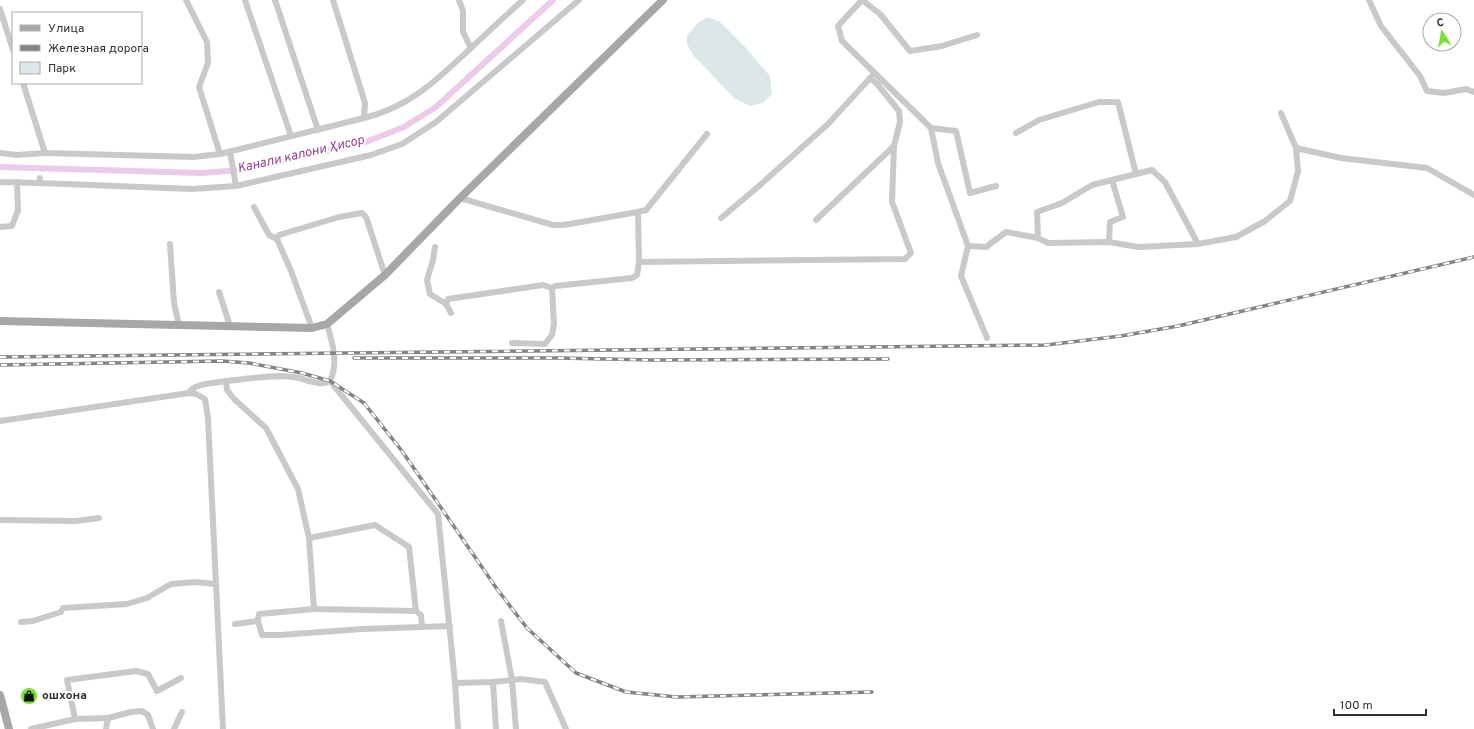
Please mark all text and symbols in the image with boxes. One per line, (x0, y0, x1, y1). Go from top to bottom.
legend (12, 12, 142, 84)
north arrow (1422, 12, 1462, 52)
text: С (1435, 16, 1445, 31)
text: Улица (48, 21, 84, 37)
text: Железная дорога (48, 41, 149, 57)
text: Парк (48, 61, 76, 77)
water label: Канали калони Ҳисор (236, 132, 367, 177)
shop icon: ошхона (19, 686, 39, 706)
place label: ошхона (42, 688, 87, 704)
scale bar (1334, 691, 1426, 717)
text: 100 m (1340, 698, 1373, 714)

